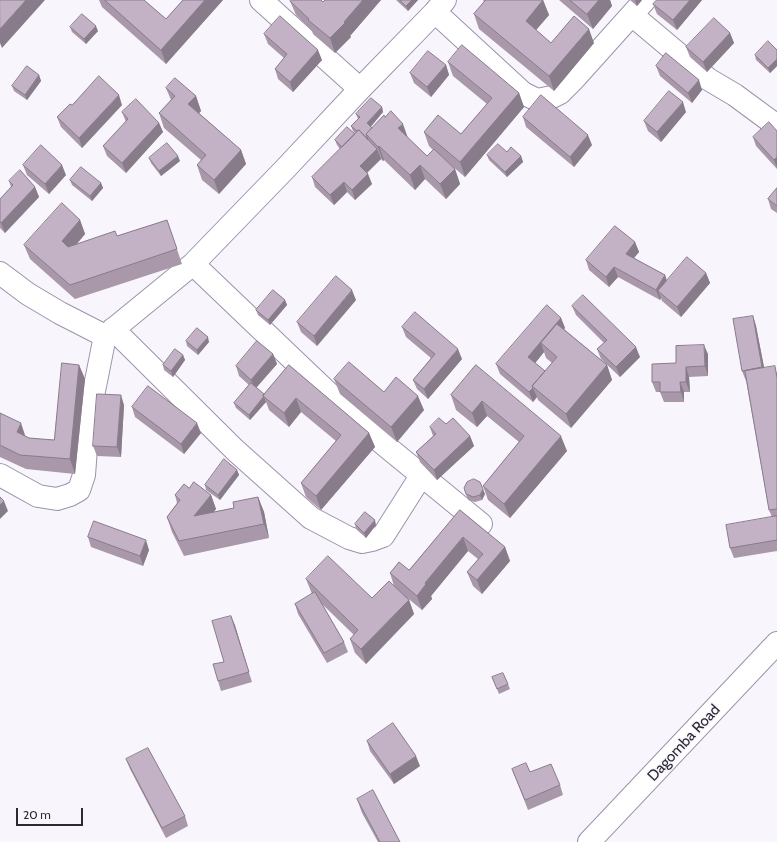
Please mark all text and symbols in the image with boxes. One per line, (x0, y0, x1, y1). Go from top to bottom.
street label: Dagomba Road (644, 701, 724, 785)
scale bar (18, 800, 85, 826)
text: 20 m (23, 807, 51, 822)

